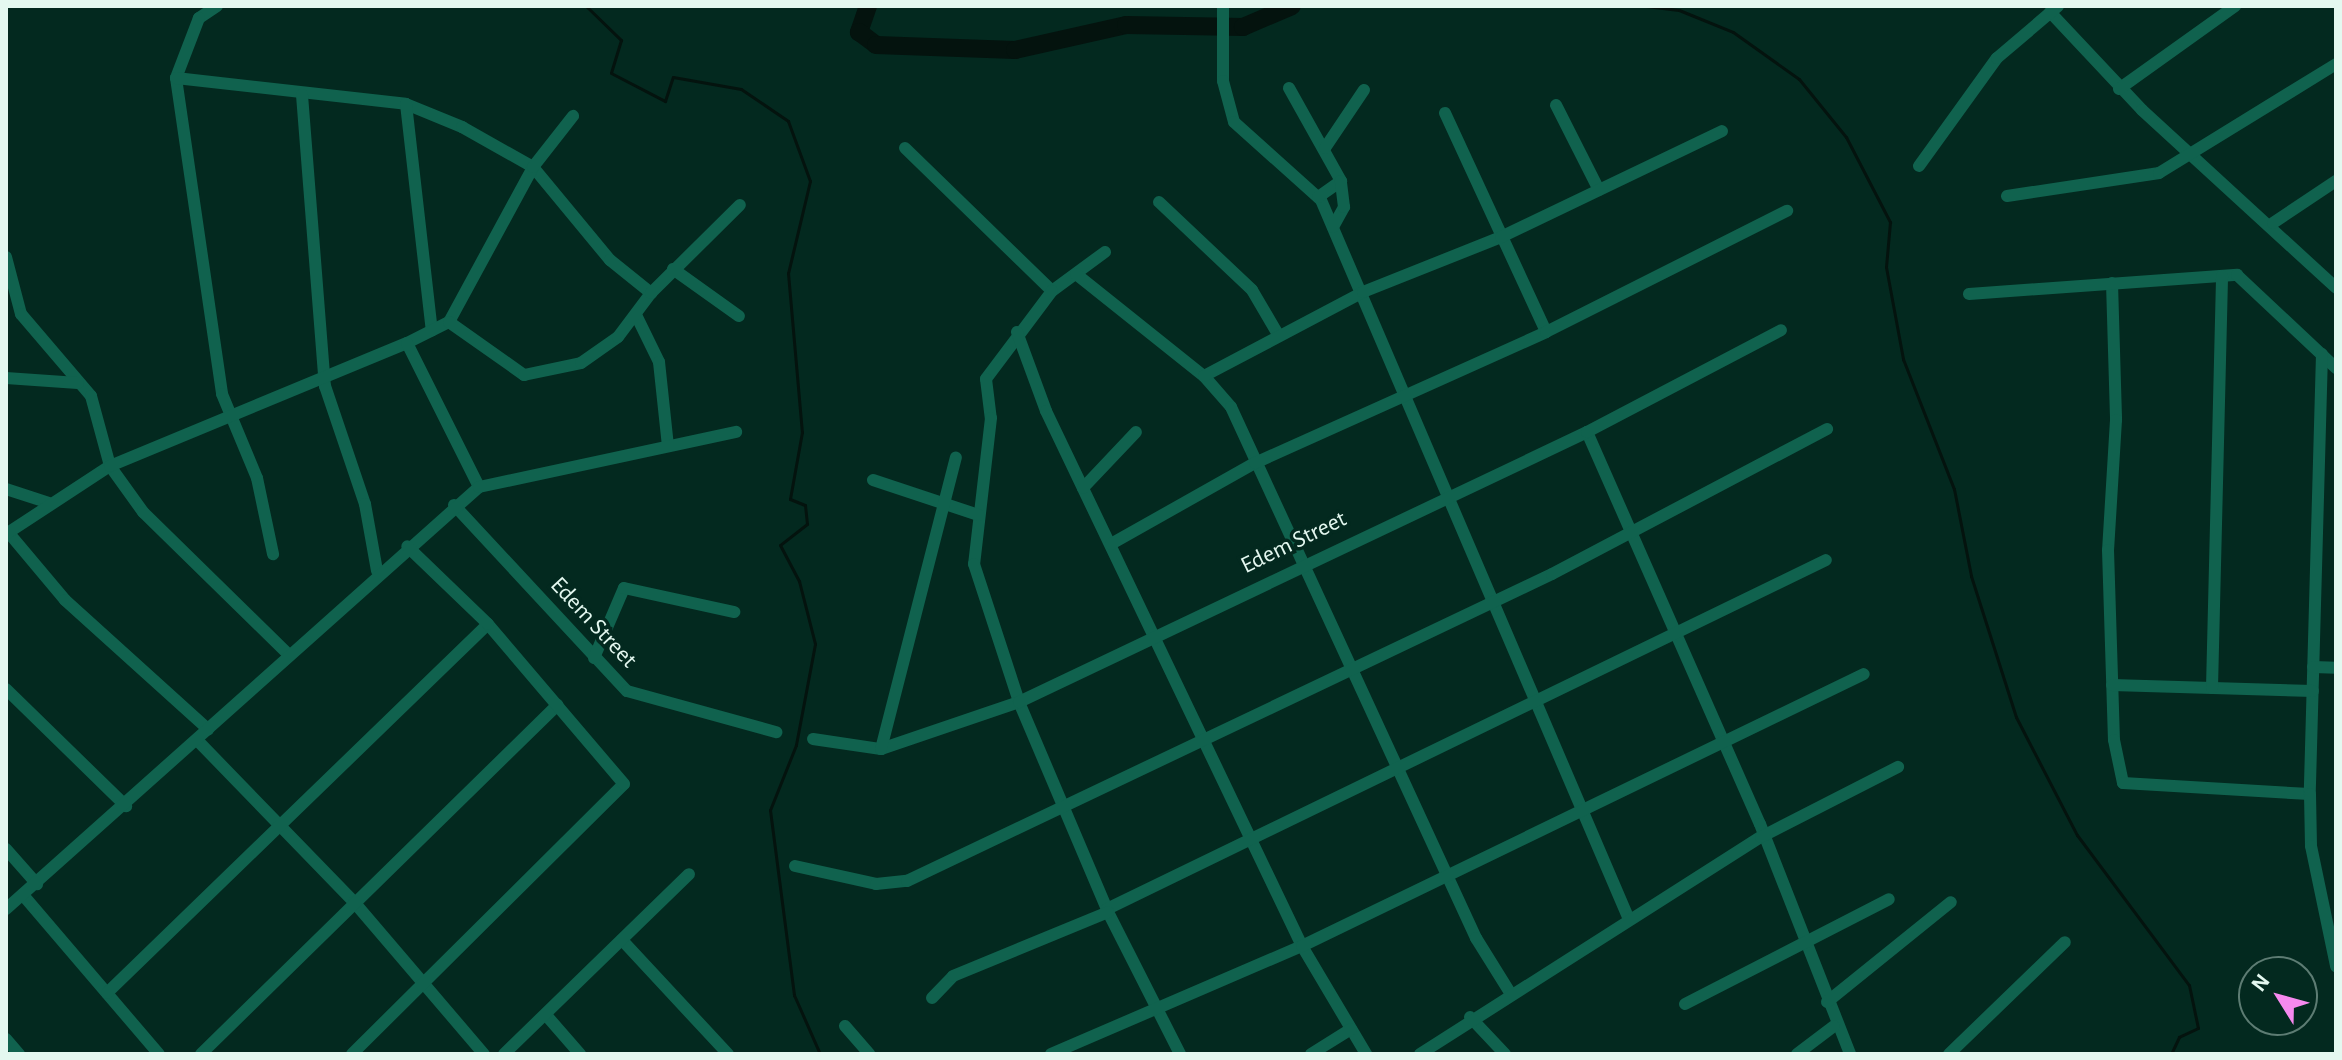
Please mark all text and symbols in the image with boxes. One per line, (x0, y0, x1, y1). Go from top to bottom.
street label: Edem Street (1236, 505, 1352, 581)
street label: Edem Street (544, 571, 642, 675)
north arrow (2238, 956, 2318, 1036)
text: N (2247, 970, 2274, 995)

